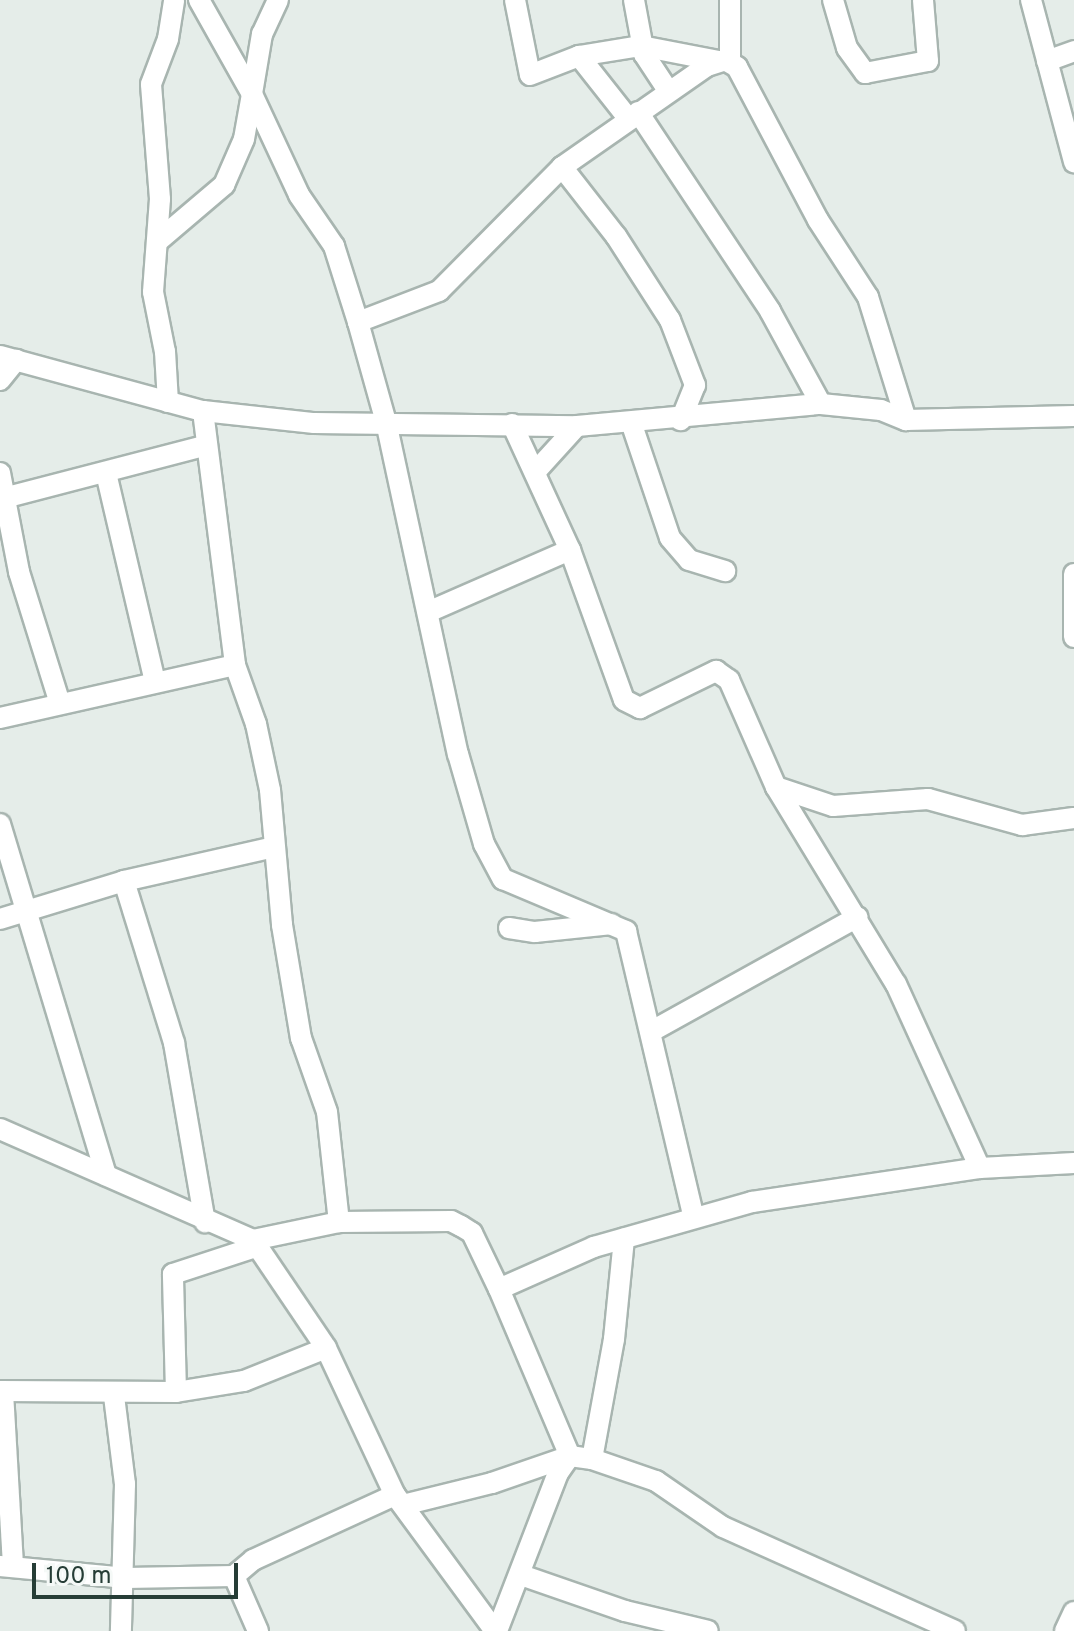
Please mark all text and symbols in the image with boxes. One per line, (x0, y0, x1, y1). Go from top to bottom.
scale bar (36, 1547, 242, 1597)
text: 100 m (46, 1562, 112, 1592)

